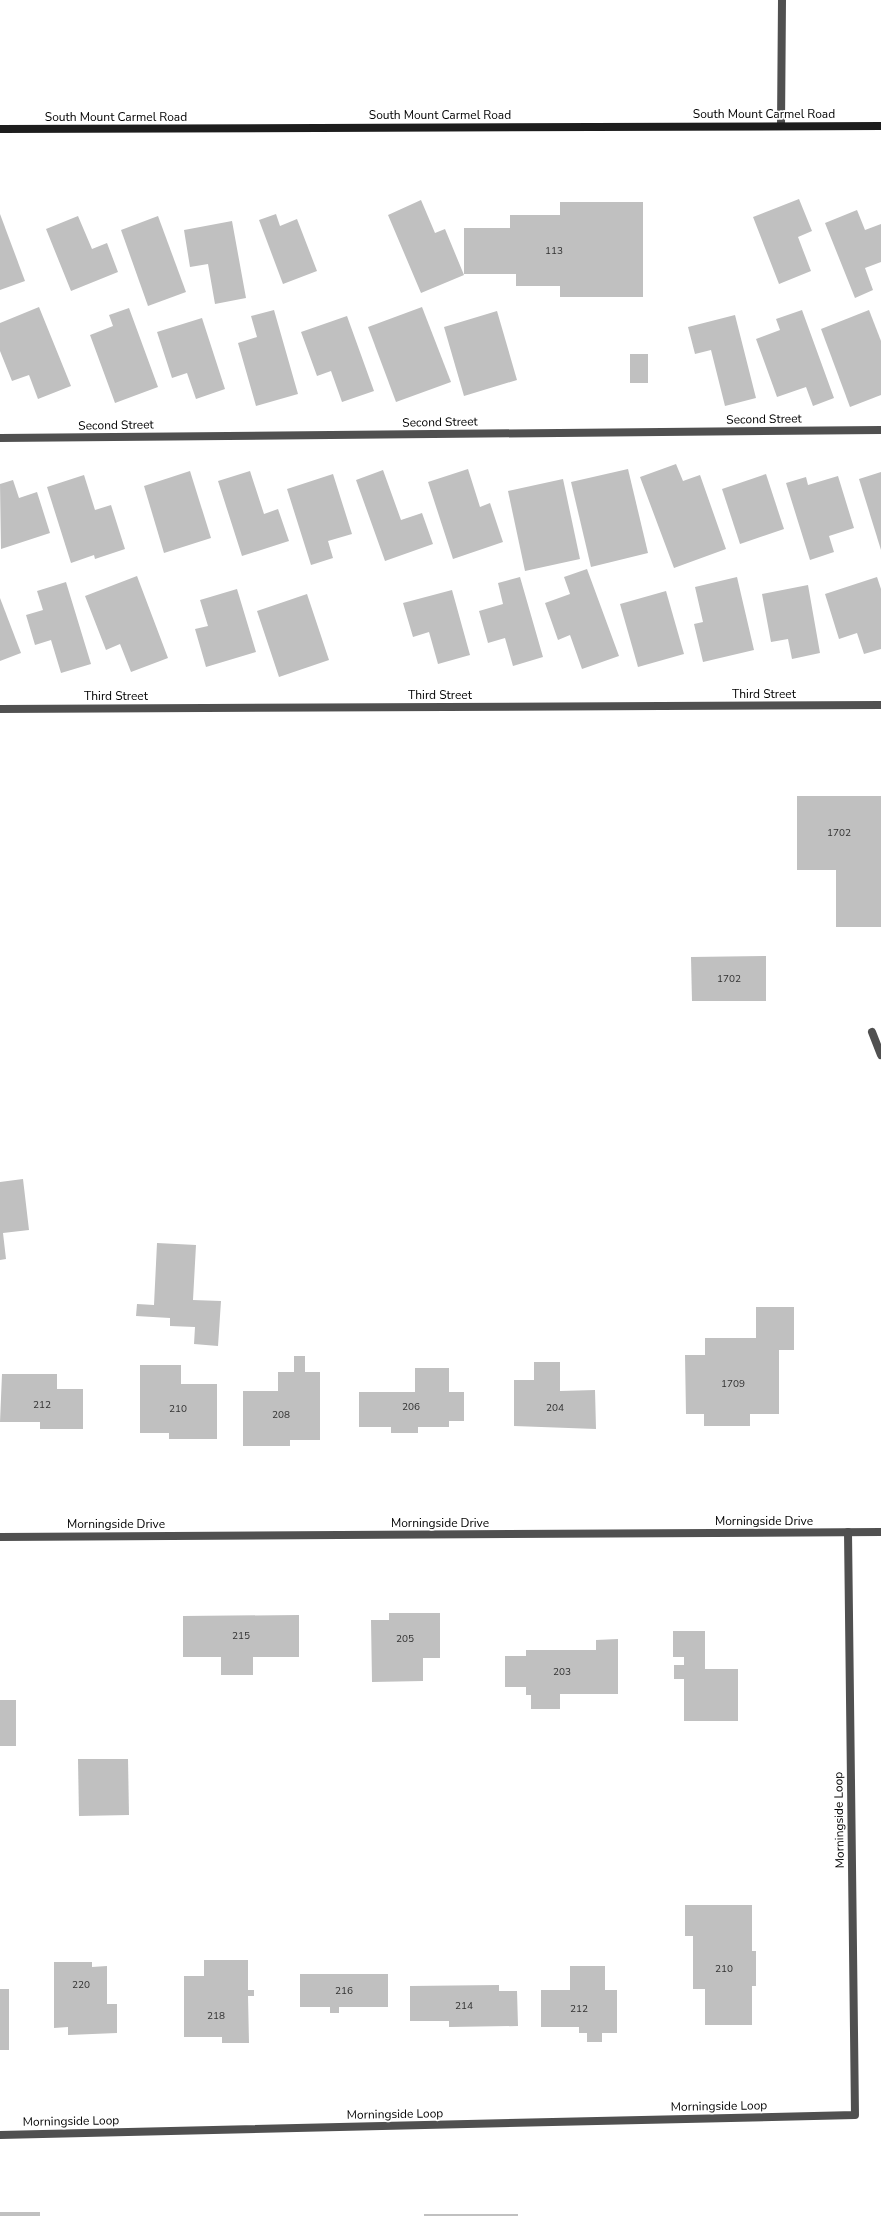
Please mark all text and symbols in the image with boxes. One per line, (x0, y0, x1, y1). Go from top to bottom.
street label: South Mount Carmel Road (693, 106, 835, 122)
street label: South Mount Carmel Road (369, 107, 511, 123)
street label: South Mount Carmel Road (45, 109, 187, 125)
house number: 113 (545, 244, 563, 258)
street label: Second Street (726, 410, 803, 428)
street label: Second Street (402, 413, 479, 431)
street label: Second Street (78, 416, 155, 434)
street label: Third Street (732, 686, 797, 702)
street label: Third Street (408, 687, 473, 703)
street label: Third Street (84, 688, 149, 704)
house number: 1702 (827, 826, 851, 840)
house number: 1702 (717, 972, 741, 986)
house number: 1709 (721, 1377, 745, 1391)
house number: 212 (33, 1398, 51, 1412)
house number: 206 (402, 1400, 420, 1414)
house number: 204 (546, 1401, 564, 1415)
house number: 210 (169, 1402, 187, 1416)
house number: 208 (272, 1408, 290, 1422)
street label: Morningside Drive (715, 1513, 813, 1529)
street label: Morningside Drive (391, 1515, 489, 1531)
street label: Morningside Drive (67, 1516, 165, 1532)
house number: 215 (232, 1629, 250, 1643)
house number: 205 (396, 1632, 414, 1646)
house number: 203 (553, 1665, 571, 1679)
street label: Morningside Loop (830, 1772, 848, 1868)
house number: 210 (715, 1962, 733, 1976)
house number: 220 (72, 1978, 90, 1992)
house number: 216 (335, 1984, 353, 1998)
house number: 214 (455, 1999, 473, 2013)
house number: 212 (570, 2002, 588, 2016)
house number: 218 (207, 2009, 225, 2023)
street label: Morningside Loop (671, 2097, 767, 2115)
street label: Morningside Loop (347, 2105, 443, 2123)
street label: Morningside Loop (23, 2112, 119, 2130)

